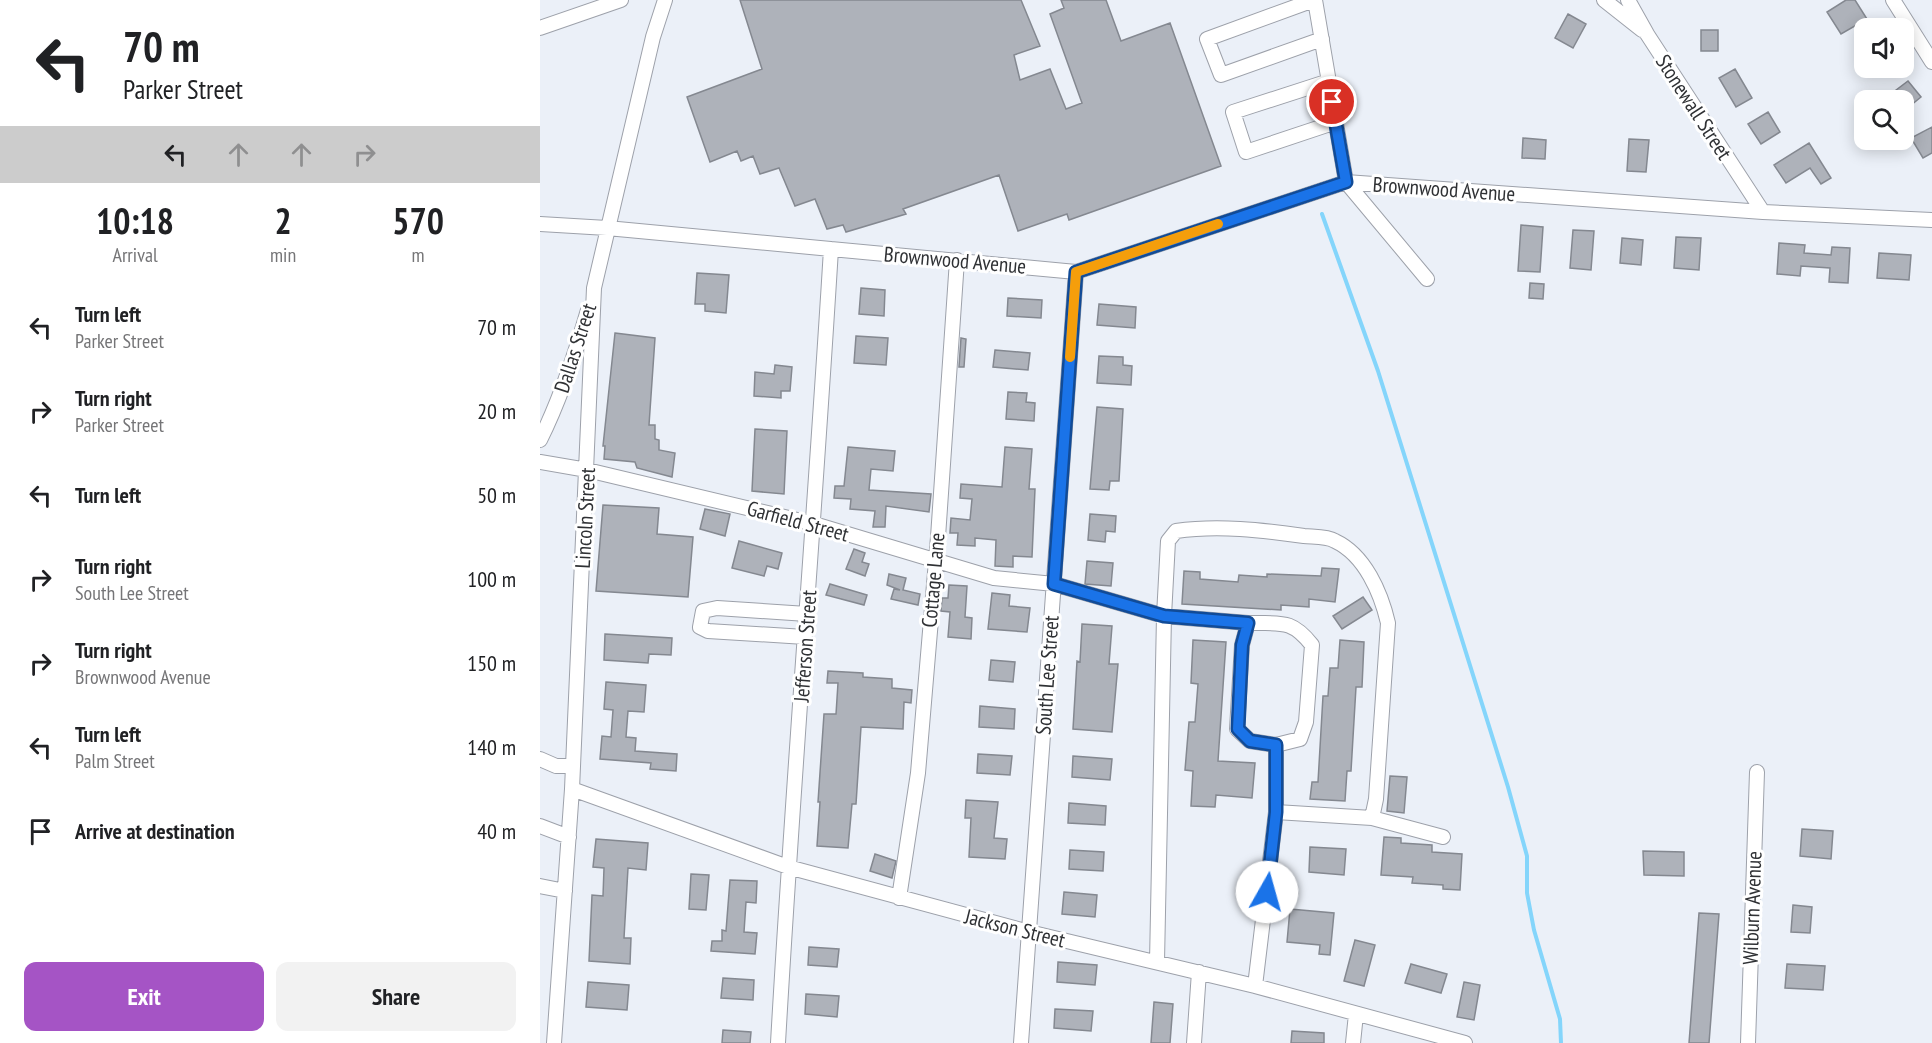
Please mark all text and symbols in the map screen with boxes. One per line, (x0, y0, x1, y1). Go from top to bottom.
map controls (1854, 18, 1914, 150)
button: sound (1854, 18, 1914, 78)
text: 70 m (123, 19, 200, 74)
icon: left (24, 24, 102, 102)
street label: Stonewall Street (1650, 49, 1738, 165)
text: Parker Street (123, 72, 243, 106)
pin (1306, 76, 1357, 127)
icon: arrive (1315, 85, 1348, 118)
button: search (1854, 90, 1914, 150)
icon: left (159, 138, 192, 171)
icon: ahead (222, 138, 255, 171)
icon: ahead (285, 138, 318, 171)
icon: right (348, 138, 381, 171)
street label: Brownwood Avenue (1372, 171, 1516, 207)
text: 10:18 (96, 197, 174, 244)
text: 2 (274, 197, 292, 244)
text: 570 (392, 197, 444, 244)
street label: Brownwood Avenue (883, 240, 1027, 280)
text: Arrival (112, 242, 158, 268)
text: min (270, 242, 296, 268)
text: m (412, 242, 425, 268)
text: Turn left (75, 300, 141, 328)
street label: Dallas Street (548, 300, 602, 396)
icon: left (24, 311, 57, 344)
text: 70 m (477, 313, 516, 341)
text: Parker Street (75, 328, 164, 354)
text: Turn right (75, 384, 152, 412)
icon: right (24, 395, 57, 428)
text: 20 m (477, 397, 516, 425)
text: Parker Street (75, 412, 164, 438)
street label: Lincoln Street (569, 467, 601, 569)
icon: left (24, 479, 57, 512)
text: Turn left (75, 481, 141, 509)
text: 50 m (477, 481, 516, 509)
street label: Garfield Street (744, 494, 852, 548)
street label: Cottage Lane (915, 532, 951, 628)
text: Turn right (75, 552, 152, 580)
icon: right (24, 563, 57, 596)
text: 100 m (467, 565, 516, 593)
text: South Lee Street (75, 580, 189, 606)
street label: Jefferson Street (788, 589, 822, 704)
street label: South Lee Street (1029, 614, 1065, 736)
text: Turn right (75, 636, 152, 664)
icon: right (24, 647, 57, 680)
text: 150 m (467, 649, 516, 677)
text: Brownwood Avenue (75, 664, 211, 690)
text: Turn left (75, 720, 141, 748)
icon: left (24, 731, 57, 764)
text: 140 m (467, 733, 516, 761)
text: Palm Street (75, 748, 155, 774)
icon: arrive (24, 815, 57, 848)
text: Arrive at destination (75, 817, 235, 845)
text: 40 m (477, 817, 516, 845)
street label: Wilburn Avenue (1737, 851, 1767, 965)
position arrow (1235, 860, 1299, 924)
street label: Jackson Street (961, 902, 1068, 954)
button: Exit (24, 962, 264, 1031)
button: Share (276, 962, 516, 1031)

